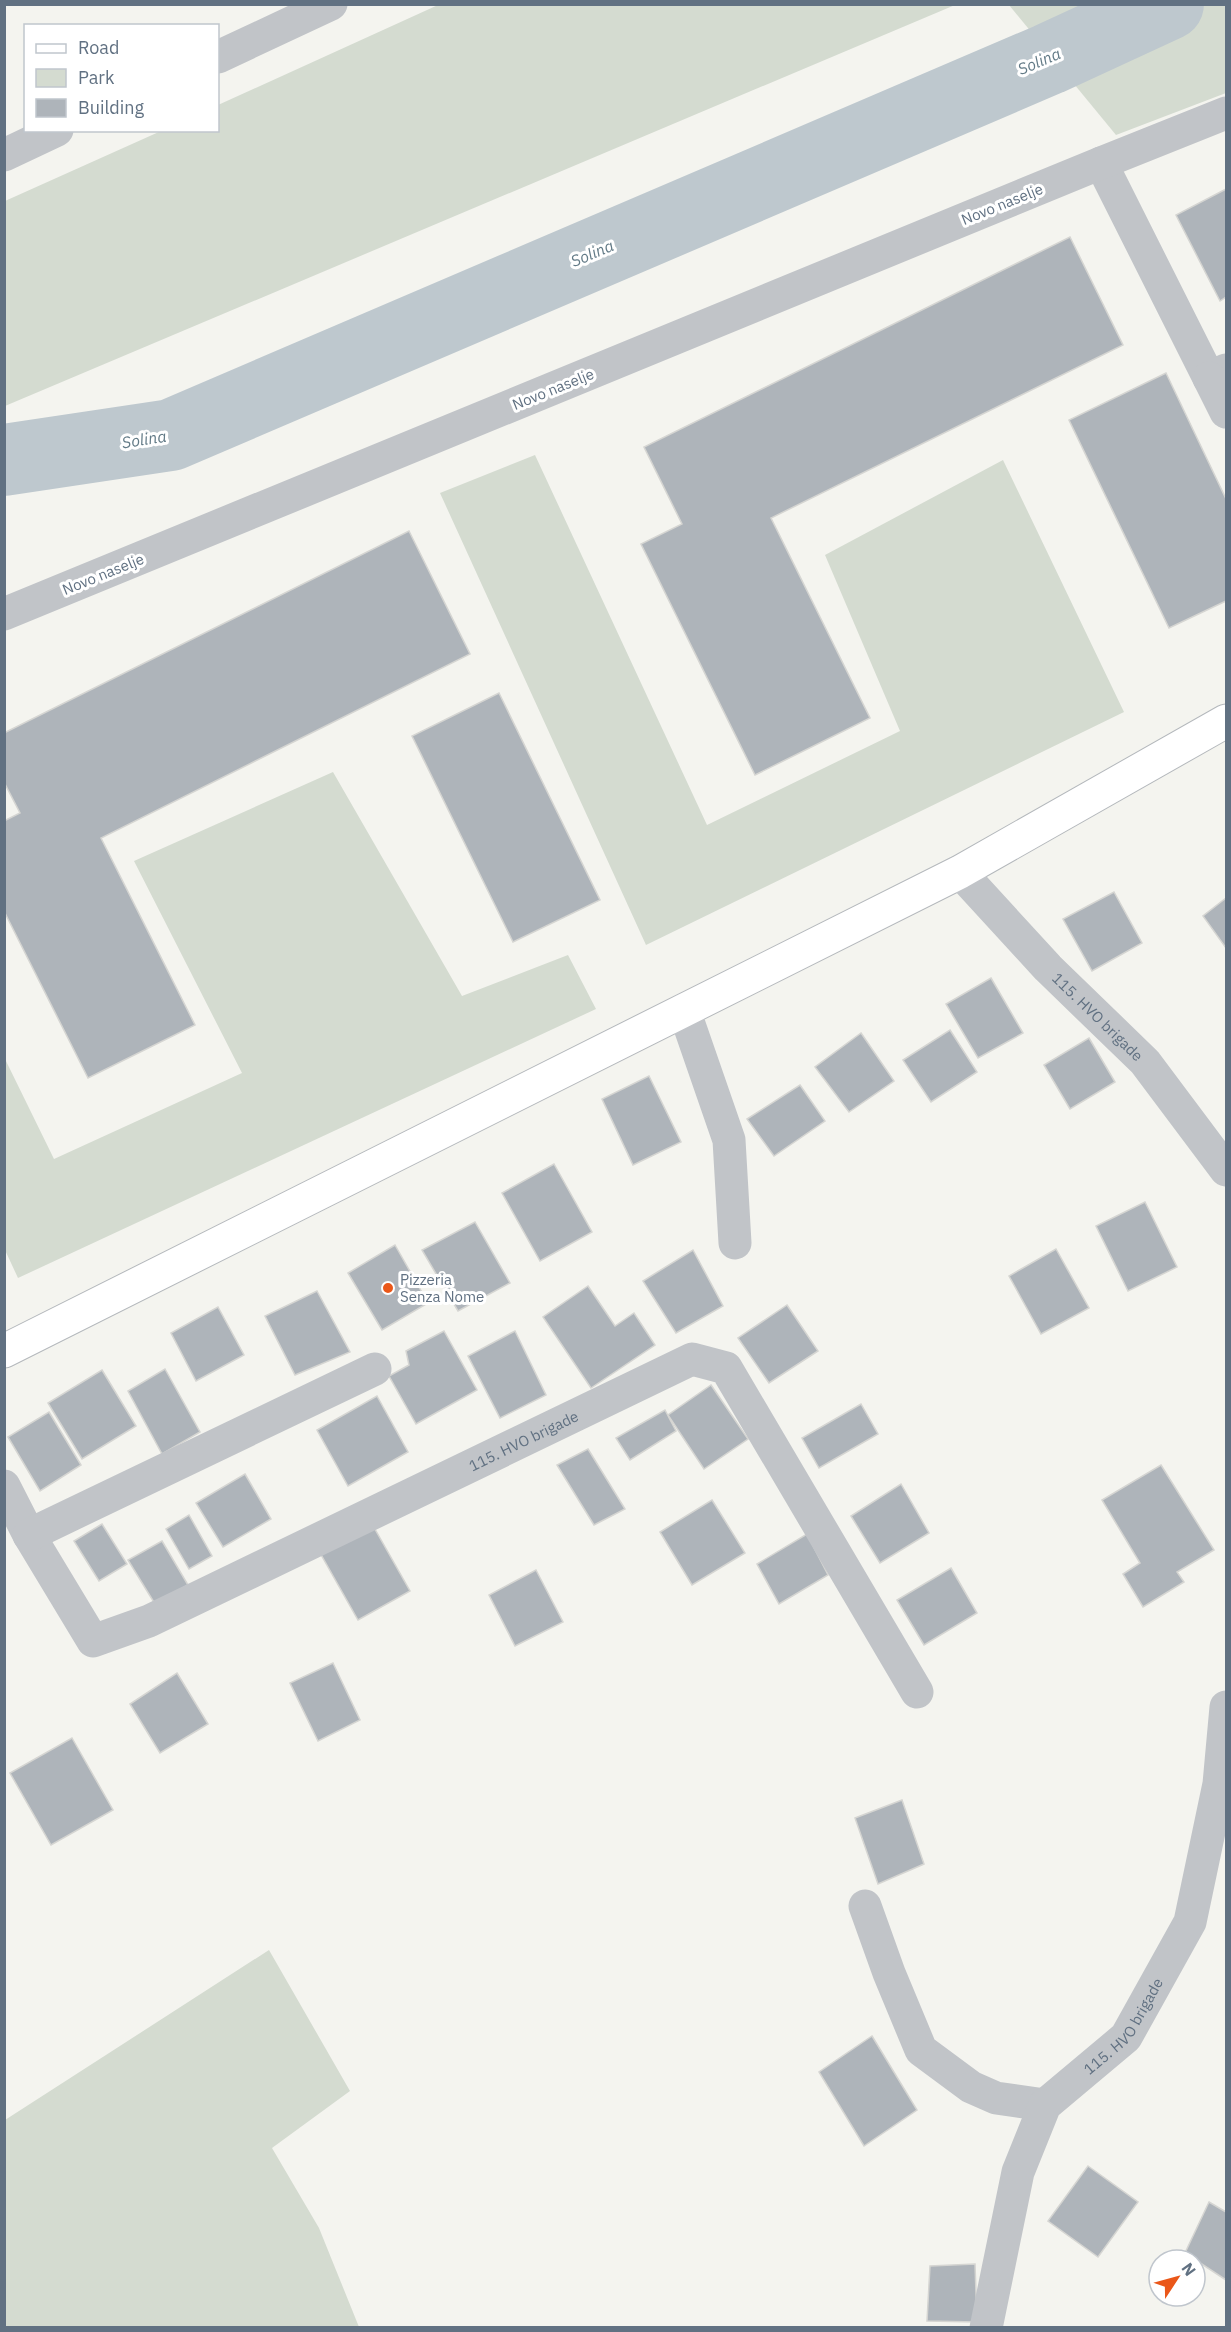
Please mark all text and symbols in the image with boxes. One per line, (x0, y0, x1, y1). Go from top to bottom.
legend (24, 24, 219, 132)
text: Road (78, 36, 119, 59)
water label: Solina (1014, 43, 1064, 79)
text: Park (78, 66, 115, 89)
text: Building (78, 96, 145, 119)
street label: Novo naselje (958, 179, 1046, 229)
water label: Solina (567, 235, 617, 271)
street label: Novo naselje (509, 364, 597, 414)
water label: Solina (120, 426, 168, 452)
street label: Novo naselje (59, 549, 147, 599)
street label: 115. HVO brigade (1049, 968, 1148, 1065)
place label: Pizzeria Senza Nome (400, 1270, 484, 1306)
marker: Pizzeria Senza Nome (381, 1281, 395, 1295)
street label: 115. HVO brigade (466, 1406, 581, 1475)
street label: 115. HVO brigade (1079, 1974, 1167, 2078)
north arrow (1147, 2248, 1207, 2308)
text: N (1178, 2259, 1201, 2280)

